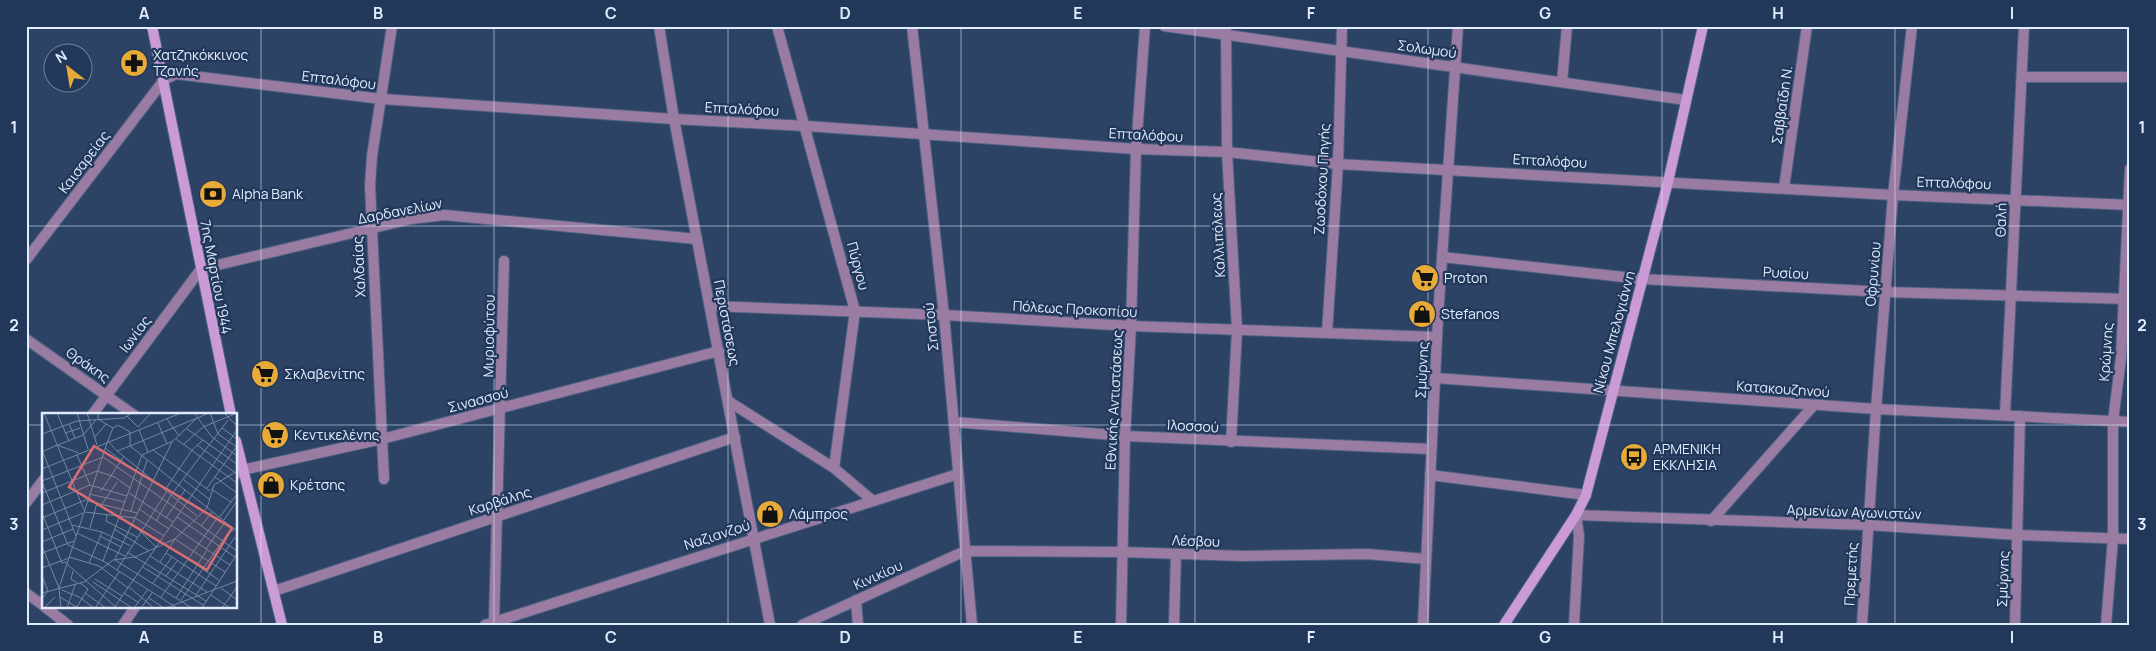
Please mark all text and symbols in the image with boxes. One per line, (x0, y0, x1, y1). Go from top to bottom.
text: A (139, 2, 150, 24)
text: B (373, 2, 383, 24)
text: C (605, 2, 617, 24)
text: D (839, 2, 851, 24)
text: E (1073, 2, 1083, 24)
text: F (1307, 2, 1316, 24)
text: G (1539, 2, 1551, 24)
text: H (1772, 2, 1784, 24)
text: I (2010, 2, 2014, 24)
street label: Σολωμού (1396, 35, 1458, 62)
north arrow (42, 42, 92, 92)
place label: Χατζηκόκκινος Τζανής (153, 45, 248, 80)
text: N (52, 46, 70, 67)
pharmacy icon: Χατζηκόκκινος Τζανής (119, 48, 149, 78)
street label: Σαββαΐδη Ν. (1767, 64, 1796, 146)
street label: Επταλόφου (301, 66, 377, 93)
street label: Επταλόφου (704, 97, 780, 120)
text: 1 (10, 116, 18, 138)
text: 1 (2138, 116, 2146, 138)
street label: Ζωοδόχου Πηγής (1309, 122, 1334, 235)
street label: Επταλόφου (1108, 123, 1184, 146)
street label: Καισαρείας (54, 126, 114, 197)
street label: Επταλόφου (1512, 149, 1588, 172)
street label: Επταλόφου (1916, 172, 1992, 193)
bank icon: Alpha Bank (198, 179, 228, 209)
place label: Alpha Bank (232, 184, 304, 203)
street label: Καλλιπόλεως (1206, 192, 1229, 278)
street label: Δαρδανελίων (356, 193, 444, 228)
street label: Θαλή (1990, 202, 2011, 237)
street label: 7ης Μαρτίου 1944 (196, 218, 237, 336)
street label: Χαλδαίας (347, 236, 370, 298)
street label: Πύργου (843, 240, 874, 292)
street label: Οφρυνίου (1860, 241, 1885, 307)
street label: Ρυσίου (1763, 262, 1809, 283)
supermarket icon: Proton (1410, 263, 1440, 293)
place label: Proton (1444, 268, 1488, 287)
street label: Νίκου Μπελογιάννη (1588, 269, 1639, 395)
street label: Περιστάσεως (710, 278, 745, 368)
street label: Μυριοφύτου (478, 294, 499, 378)
street label: Πόλεως Προκοπίου (1012, 296, 1138, 321)
shop icon: Stefanos (1407, 299, 1437, 329)
street label: Σηστού (918, 302, 943, 352)
place label: Stefanos (1441, 304, 1500, 323)
street label: Ιωνίας (114, 311, 155, 356)
text: 2 (9, 314, 19, 336)
text: 2 (2137, 314, 2147, 336)
street label: Κρώμνης (2094, 322, 2117, 382)
street label: Εθνικής Αντιστάσεως (1100, 329, 1127, 470)
street label: Σμύρνης (1411, 341, 1432, 399)
street label: Θράκης (62, 342, 114, 387)
supermarket icon: Σκλαβενίτης (250, 359, 280, 389)
place label: Σκλαβενίτης (284, 364, 365, 383)
street label: Κατακουζηνού (1736, 376, 1830, 401)
street label: Σινασσού (445, 382, 510, 417)
inset map (42, 413, 238, 608)
street label: Ιλοσσού (1167, 415, 1219, 436)
supermarket icon: Κεντικελένης (260, 420, 290, 450)
place label: Κεντικελένης (294, 425, 380, 444)
place label: ΑΡΜΕΝΙΚΗ ΕΚΚΛΗΣΙΑ (1653, 439, 1721, 474)
bus stop icon: ΑΡΜΕΝΙΚΗ ΕΚΚΛΗΣΙΑ (1619, 442, 1649, 472)
shop icon: Κρέτσης (256, 470, 286, 500)
place label: Κρέτσης (290, 475, 345, 494)
street label: Καρβάλης (466, 481, 534, 520)
shop icon: Λάμπρος (755, 499, 785, 529)
street label: Αρμενίων Αγωνιστών (1786, 500, 1922, 523)
place label: Λάμπρος (789, 504, 848, 523)
text: 3 (9, 513, 19, 535)
text: 3 (2137, 513, 2147, 535)
street label: Ναζιανζού (681, 515, 752, 554)
street label: Λέσβου (1172, 530, 1220, 551)
street label: Πρεμετής (1839, 541, 1862, 606)
street label: Σμύρνης (1992, 550, 2013, 608)
street label: Κινικίου (850, 555, 905, 594)
text: A (139, 626, 150, 648)
text: B (373, 626, 383, 648)
text: C (605, 626, 617, 648)
text: D (839, 626, 851, 648)
text: E (1073, 626, 1083, 648)
text: F (1307, 626, 1316, 648)
text: G (1539, 626, 1551, 648)
text: H (1772, 626, 1784, 648)
text: I (2010, 626, 2014, 648)

